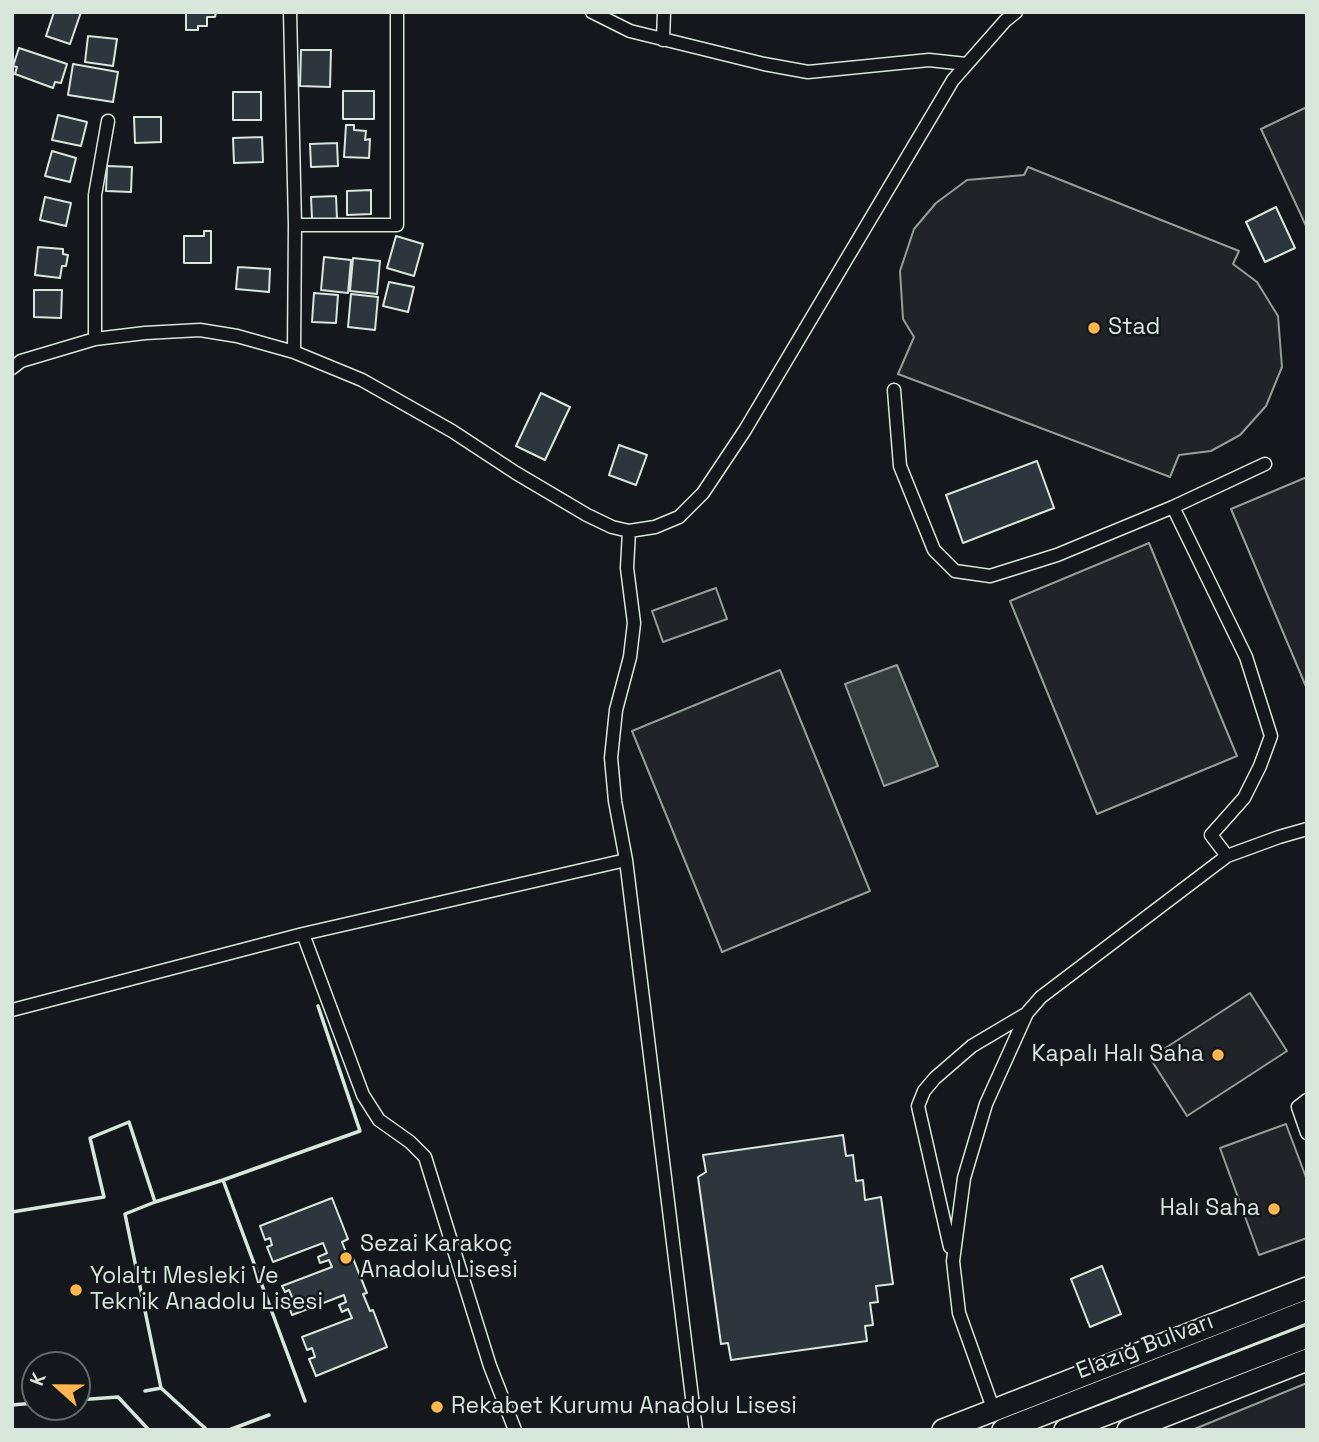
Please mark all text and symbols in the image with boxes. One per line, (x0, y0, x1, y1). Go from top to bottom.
place label: Stad (1108, 314, 1160, 342)
marker: Stad (1086, 320, 1102, 336)
place label: Kapalı Halı Saha (1031, 1041, 1204, 1069)
marker: Kapalı Halı Saha (1210, 1047, 1226, 1063)
place label: Halı Saha (1160, 1195, 1260, 1223)
marker: Halı Saha (1266, 1201, 1282, 1217)
place label: Sezai Karakoç Anadolu Lisesi (360, 1231, 518, 1285)
marker: Sezai Karakoç Anadolu Lisesi (338, 1250, 354, 1266)
place label: Yolaltı Mesleki Ve Teknik Anadolu Lisesi (90, 1263, 323, 1317)
marker: Yolaltı Mesleki Ve Teknik Anadolu Lisesi (68, 1282, 84, 1298)
street label: Elazığ Bulvarı (1073, 1308, 1217, 1386)
north arrow (21, 1351, 91, 1421)
text: K (24, 1369, 52, 1389)
place label: Rekabet Kurumu Anadolu Lisesi (451, 1393, 797, 1421)
marker: Rekabet Kurumu Anadolu Lisesi (429, 1399, 445, 1415)

